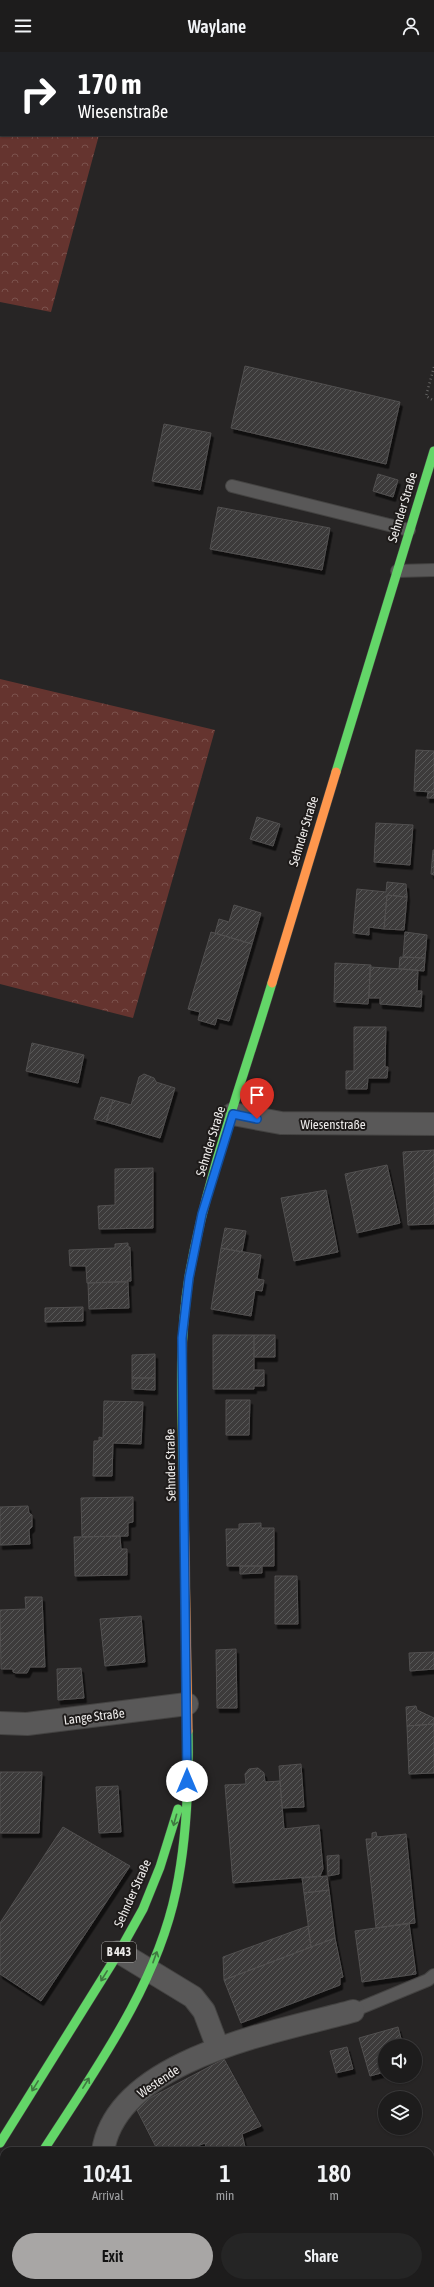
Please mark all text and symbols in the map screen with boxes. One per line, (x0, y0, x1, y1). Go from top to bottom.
icon: menu (12, 15, 34, 37)
icon: person (400, 15, 422, 37)
text: Waylane (188, 16, 246, 37)
icon: right (12, 68, 64, 120)
text: 170 m (78, 68, 141, 100)
text: Wiesenstraße (78, 101, 168, 122)
street label: Sehnder Straße (385, 470, 420, 544)
street label: Sehnder Straße (286, 794, 321, 868)
pin (240, 1078, 274, 1119)
icon: arrive (246, 1084, 268, 1106)
street label: Sehnder Straße (193, 1104, 228, 1178)
street label: Wiesenstraße (300, 1117, 366, 1132)
street label: Sehnder Straße (162, 1429, 179, 1501)
street label: Lange Straße (63, 1705, 125, 1728)
position arrow (166, 1760, 208, 1802)
one-way arrow (171, 1813, 178, 1826)
street label: Sehnder Straße (111, 1857, 154, 1929)
road number: B 443 (102, 1942, 136, 1962)
one-way arrow (152, 1951, 160, 1963)
one-way arrow (100, 1970, 108, 1981)
map controls (378, 2039, 422, 2135)
button: sound (378, 2039, 422, 2083)
street label: Westende (134, 2062, 182, 2101)
one-way arrow (82, 2077, 90, 2088)
one-way arrow (31, 2081, 40, 2092)
button: layers (378, 2091, 422, 2135)
text: 10:41 (83, 2160, 133, 2187)
text: 1 (219, 2160, 231, 2187)
text: 180 (317, 2160, 351, 2187)
text: Arrival (92, 2188, 124, 2203)
text: min (216, 2188, 234, 2203)
text: m (329, 2188, 339, 2203)
button: Exit (12, 2233, 213, 2279)
button: Share (221, 2233, 422, 2279)

